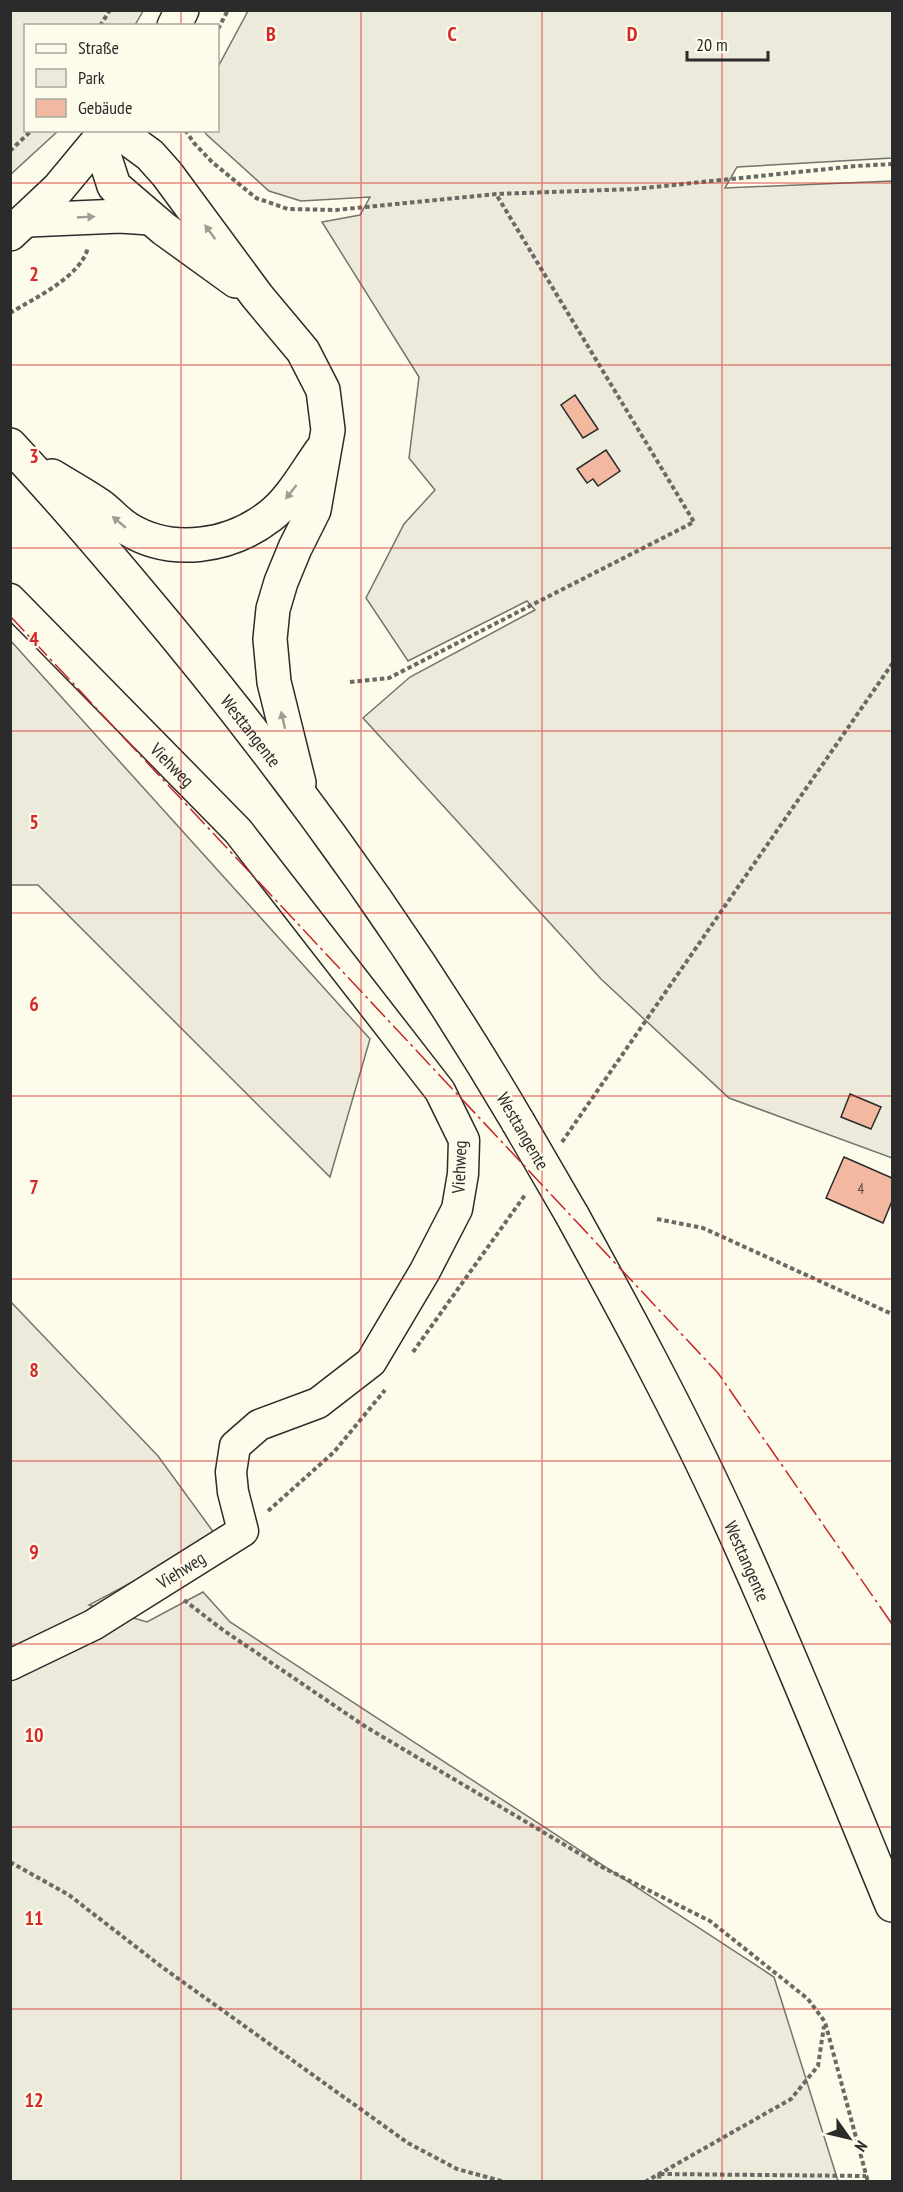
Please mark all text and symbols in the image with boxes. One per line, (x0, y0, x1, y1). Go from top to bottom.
text: B (266, 21, 276, 47)
text: C (447, 21, 457, 47)
text: D (627, 21, 638, 47)
legend (24, 24, 219, 132)
scale bar (687, 24, 768, 62)
text: 20 m (696, 33, 728, 56)
text: Straße (78, 36, 119, 59)
text: Park (78, 66, 105, 89)
text: Gebäude (78, 96, 132, 119)
one-way arrow (77, 213, 96, 222)
one-way arrow (204, 225, 216, 241)
text: 2 (29, 261, 39, 287)
text: 3 (29, 443, 39, 469)
one-way arrow (285, 484, 297, 500)
one-way arrow (111, 515, 127, 528)
text: 4 (29, 626, 39, 652)
street label: Westtangente (216, 690, 287, 771)
one-way arrow (277, 710, 287, 729)
street label: Viehweg (145, 737, 199, 791)
text: 5 (29, 809, 39, 835)
text: 6 (29, 991, 39, 1017)
street label: Westtangente (492, 1088, 554, 1174)
street label: Viehweg (447, 1140, 471, 1195)
text: 7 (29, 1174, 39, 1200)
house number: 4 (858, 1179, 865, 1198)
text: 8 (29, 1357, 39, 1383)
street label: Westtangente (720, 1517, 775, 1605)
text: 9 (29, 1539, 39, 1565)
street label: Viehweg (152, 1546, 210, 1594)
text: 10 (24, 1722, 44, 1748)
text: 11 (24, 1905, 44, 1931)
text: 12 (24, 2087, 44, 2113)
north arrow (819, 2108, 879, 2168)
text: N (851, 2137, 872, 2156)

